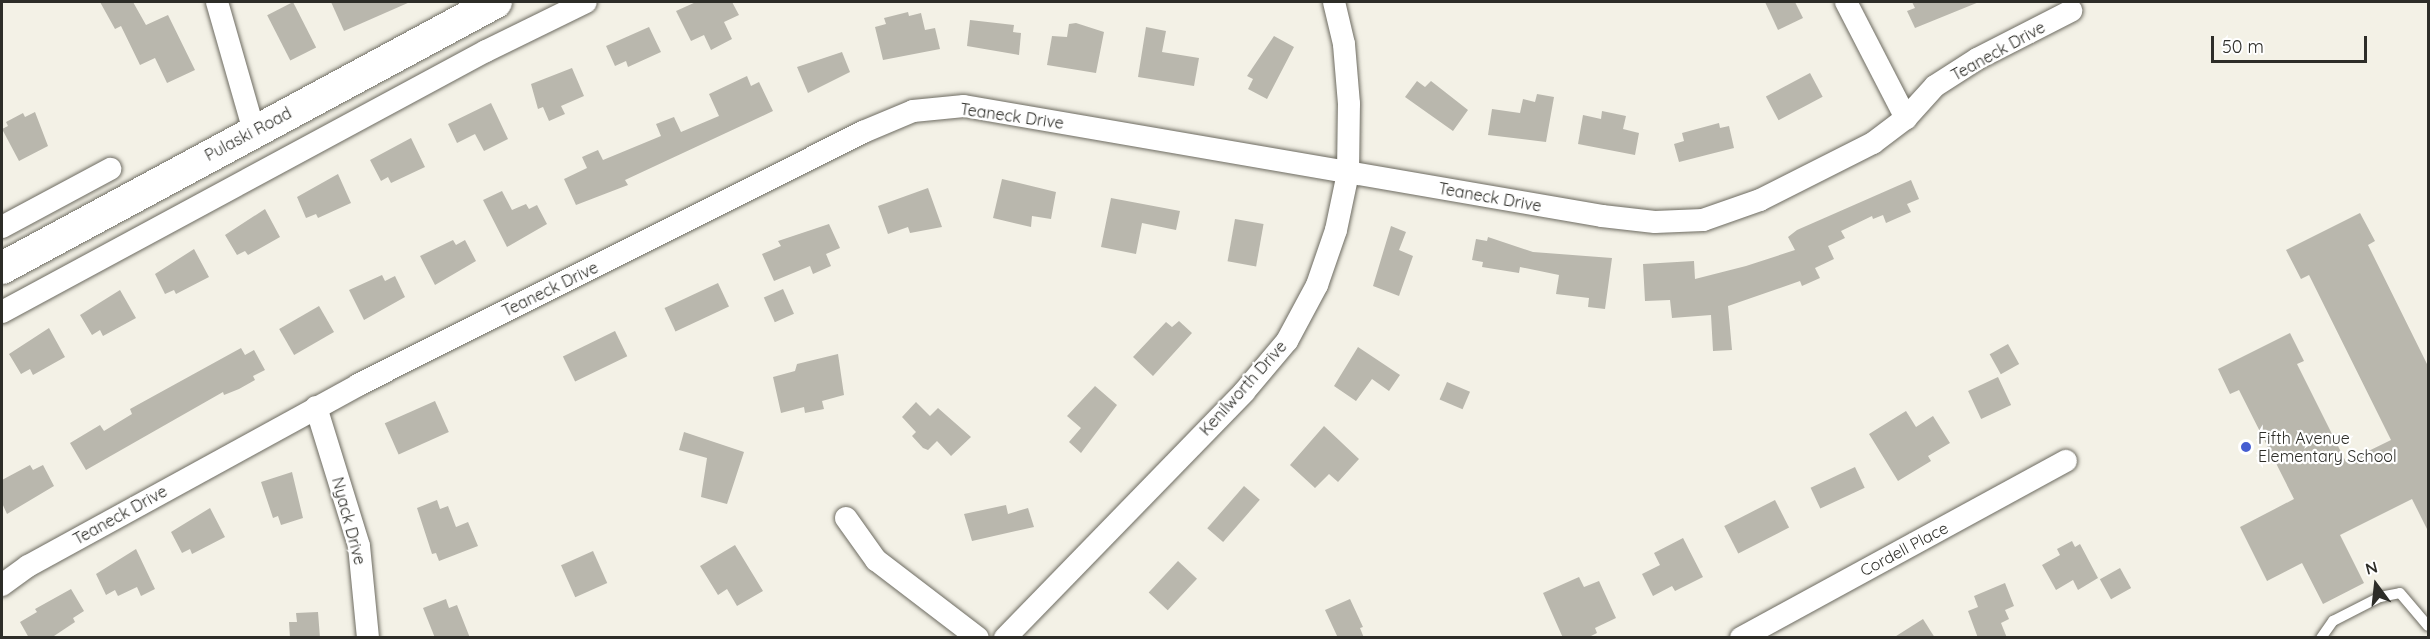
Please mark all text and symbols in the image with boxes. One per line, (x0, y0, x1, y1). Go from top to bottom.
street label: Teaneck Drive (1948, 17, 2048, 85)
scale bar (2214, 24, 2370, 62)
text: 50 m (2222, 35, 2264, 58)
street label: Teaneck Drive (959, 99, 1065, 133)
street label: Pulaski Road (201, 103, 295, 165)
street label: Teaneck Drive (1437, 178, 1543, 216)
street label: Teaneck Drive (499, 257, 601, 321)
street label: Kenilworth Drive (1195, 337, 1291, 439)
place label: Fifth Avenue Elementary School (2258, 428, 2397, 466)
marker: Fifth Avenue Elementary School (2239, 440, 2253, 454)
street label: Nyack Drive (328, 475, 370, 567)
street label: Teaneck Drive (70, 481, 170, 549)
street label: Cordell Place (1857, 518, 1951, 580)
north arrow (2346, 555, 2406, 615)
text: N (2363, 556, 2380, 579)

